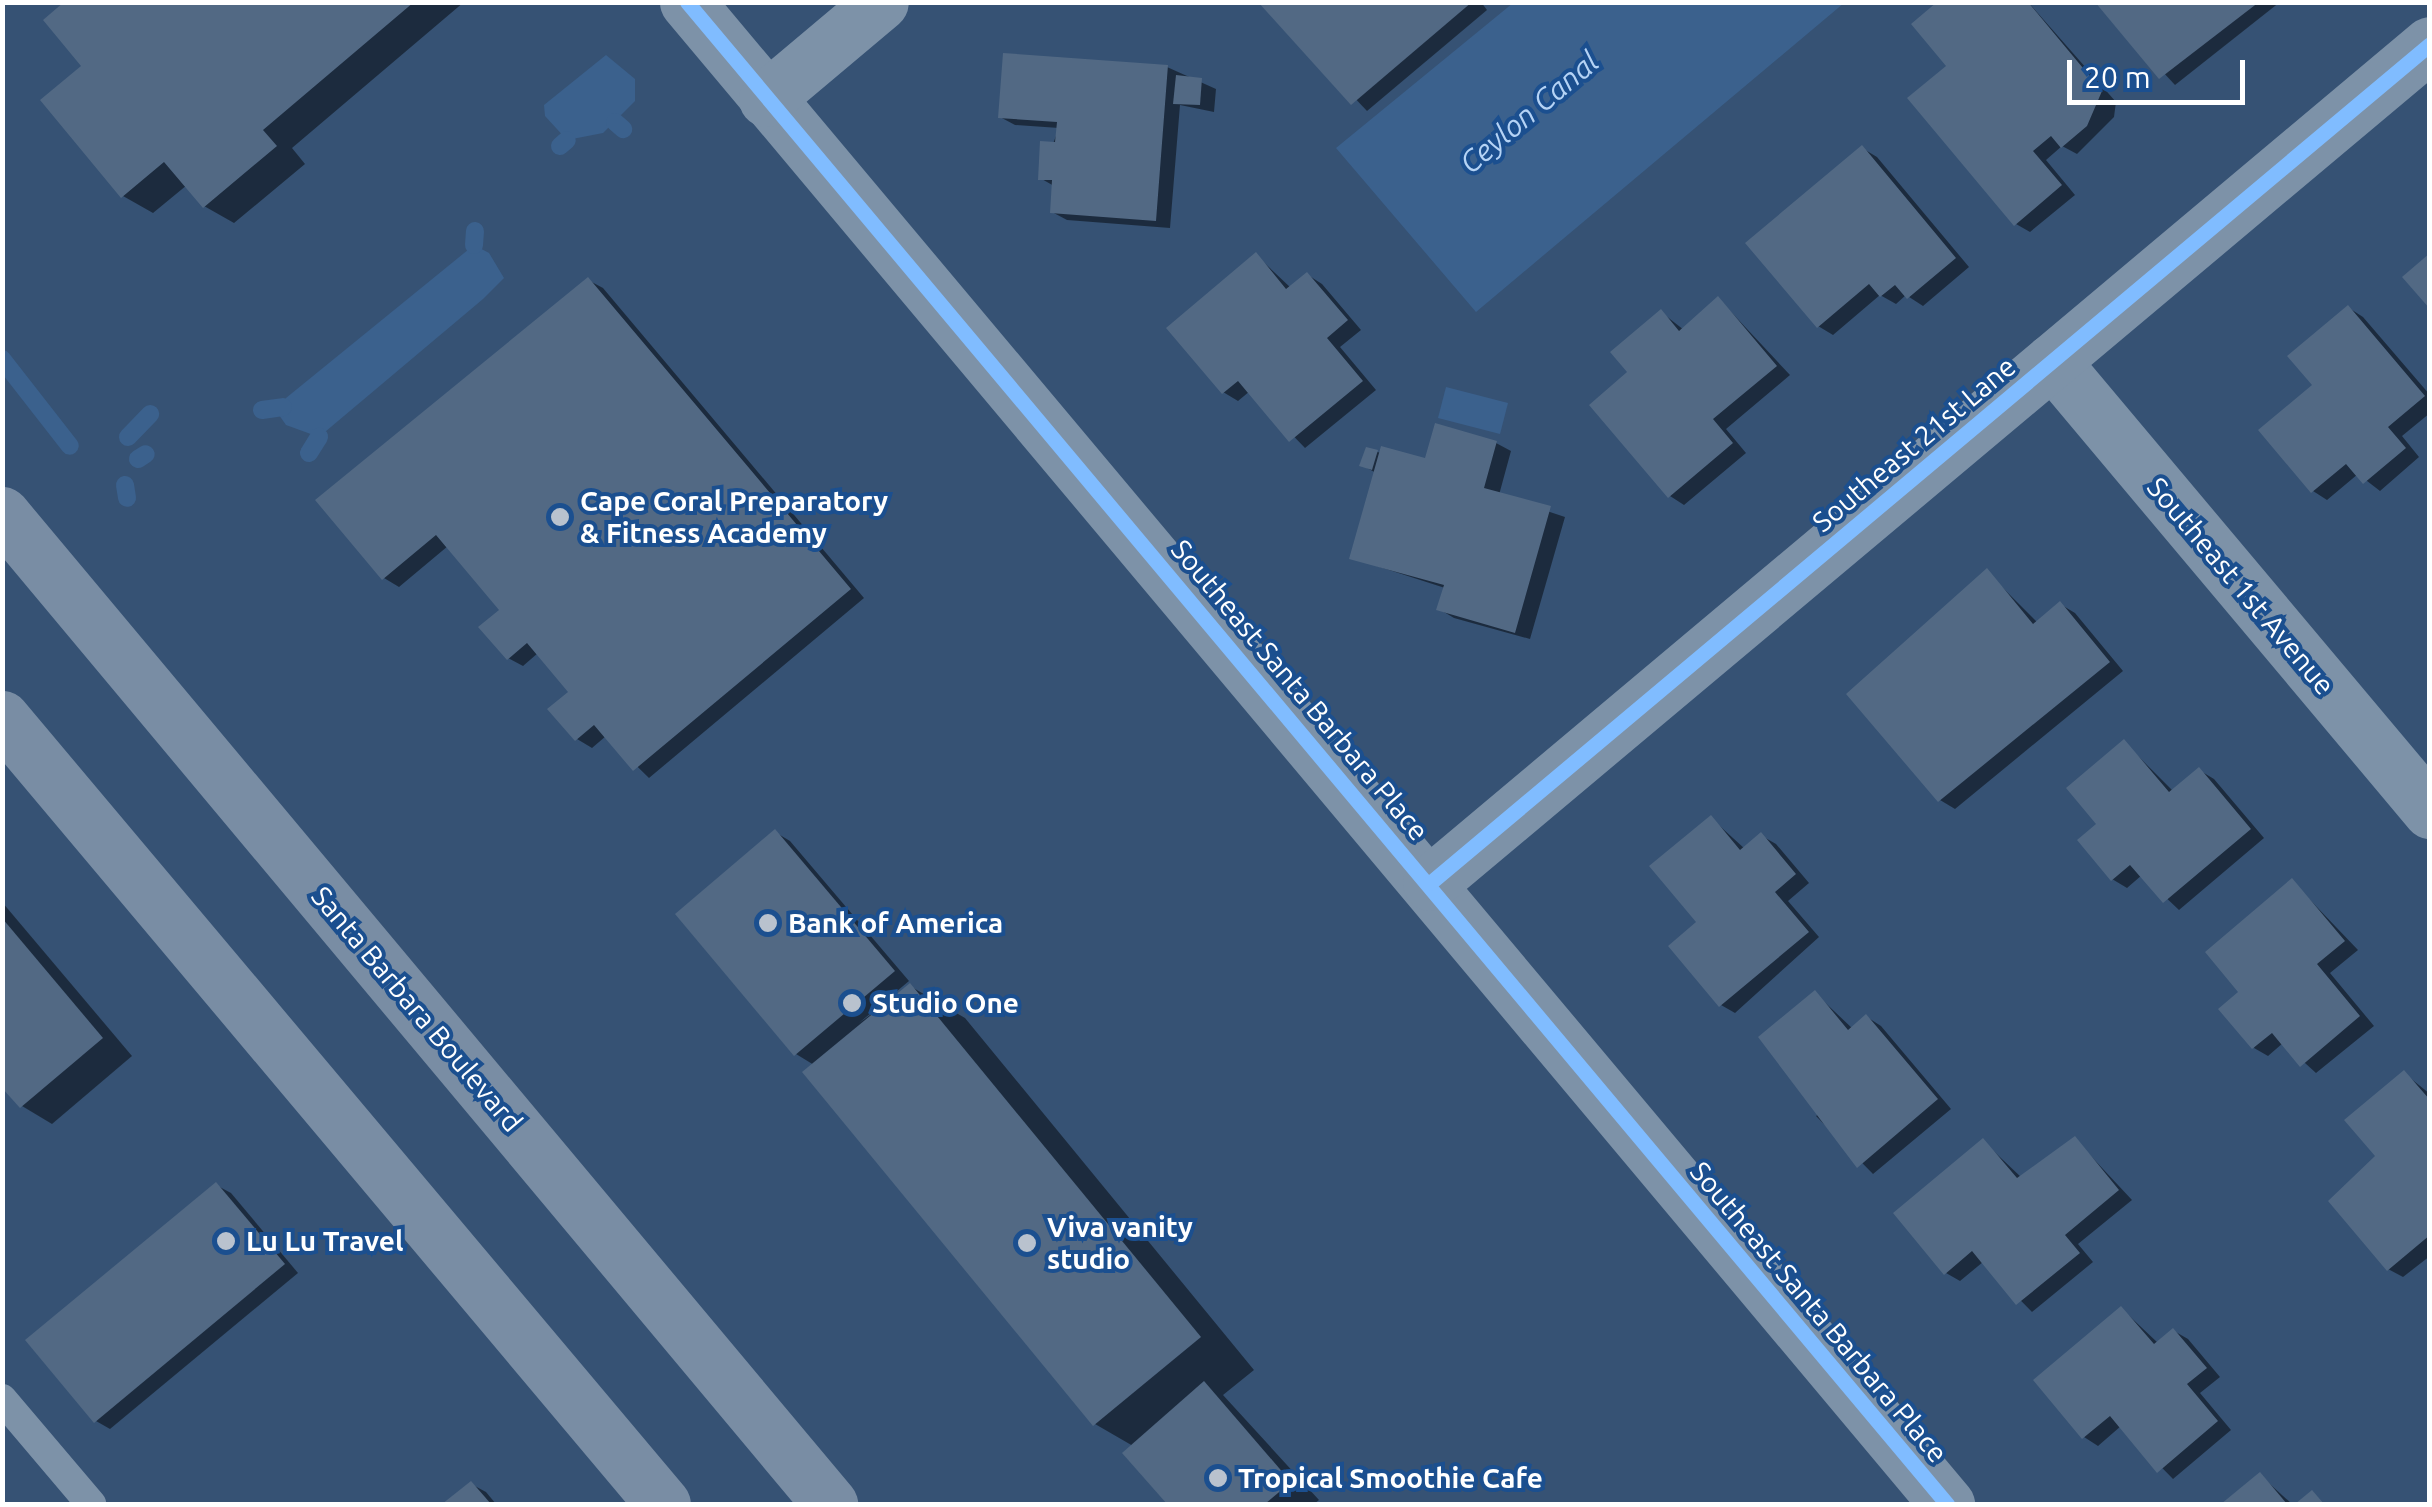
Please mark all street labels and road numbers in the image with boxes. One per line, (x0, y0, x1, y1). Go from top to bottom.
street label: Southeast 21st Lane (1806, 349, 2022, 539)
street label: Southeast 1st Avenue (2140, 471, 2342, 701)
street label: Southeast Santa Barbara Place (1164, 533, 1436, 847)
street label: Santa Barbara Boulevard (305, 880, 529, 1138)
street label: Southeast Santa Barbara Place (1683, 1155, 1955, 1469)

